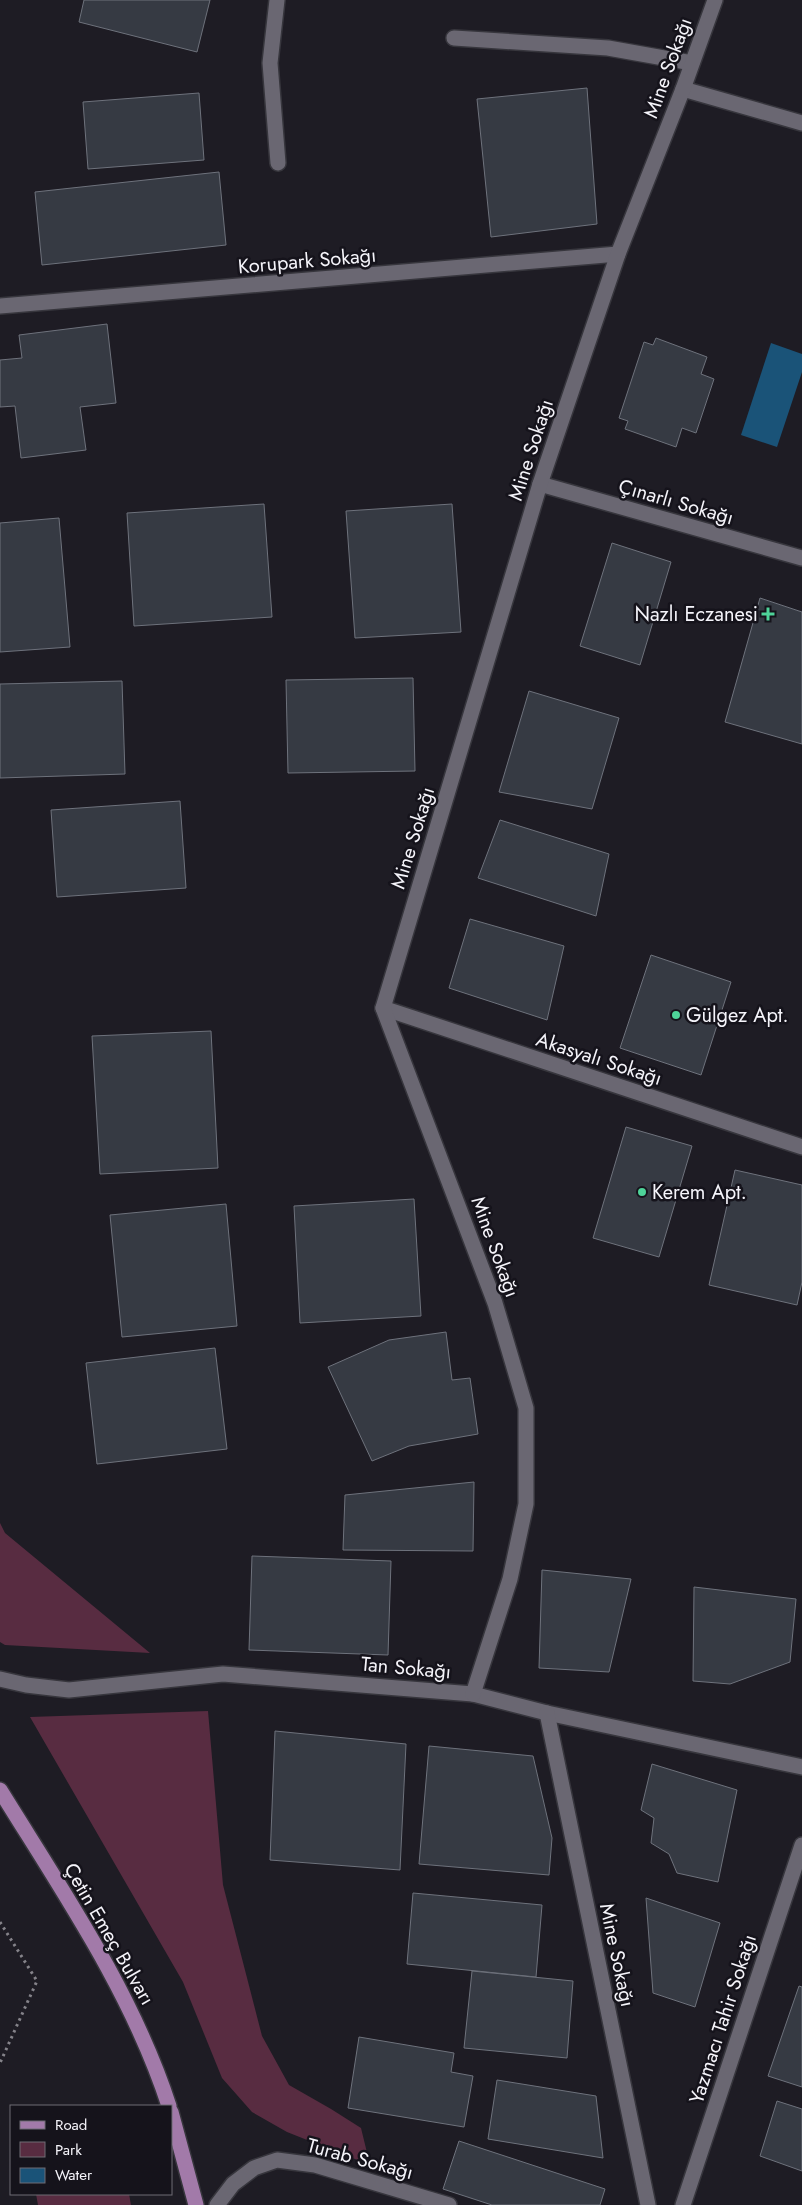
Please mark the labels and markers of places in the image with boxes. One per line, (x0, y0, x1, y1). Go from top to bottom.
place label: Nazlı Eczanesi (634, 600, 758, 629)
marker: Nazlı Eczanesi (762, 608, 774, 620)
place label: Gülgez Apt. (686, 1001, 789, 1030)
marker: Gülgez Apt. (670, 1009, 682, 1021)
place label: Kerem Apt. (652, 1178, 747, 1207)
marker: Kerem Apt. (636, 1186, 648, 1198)

